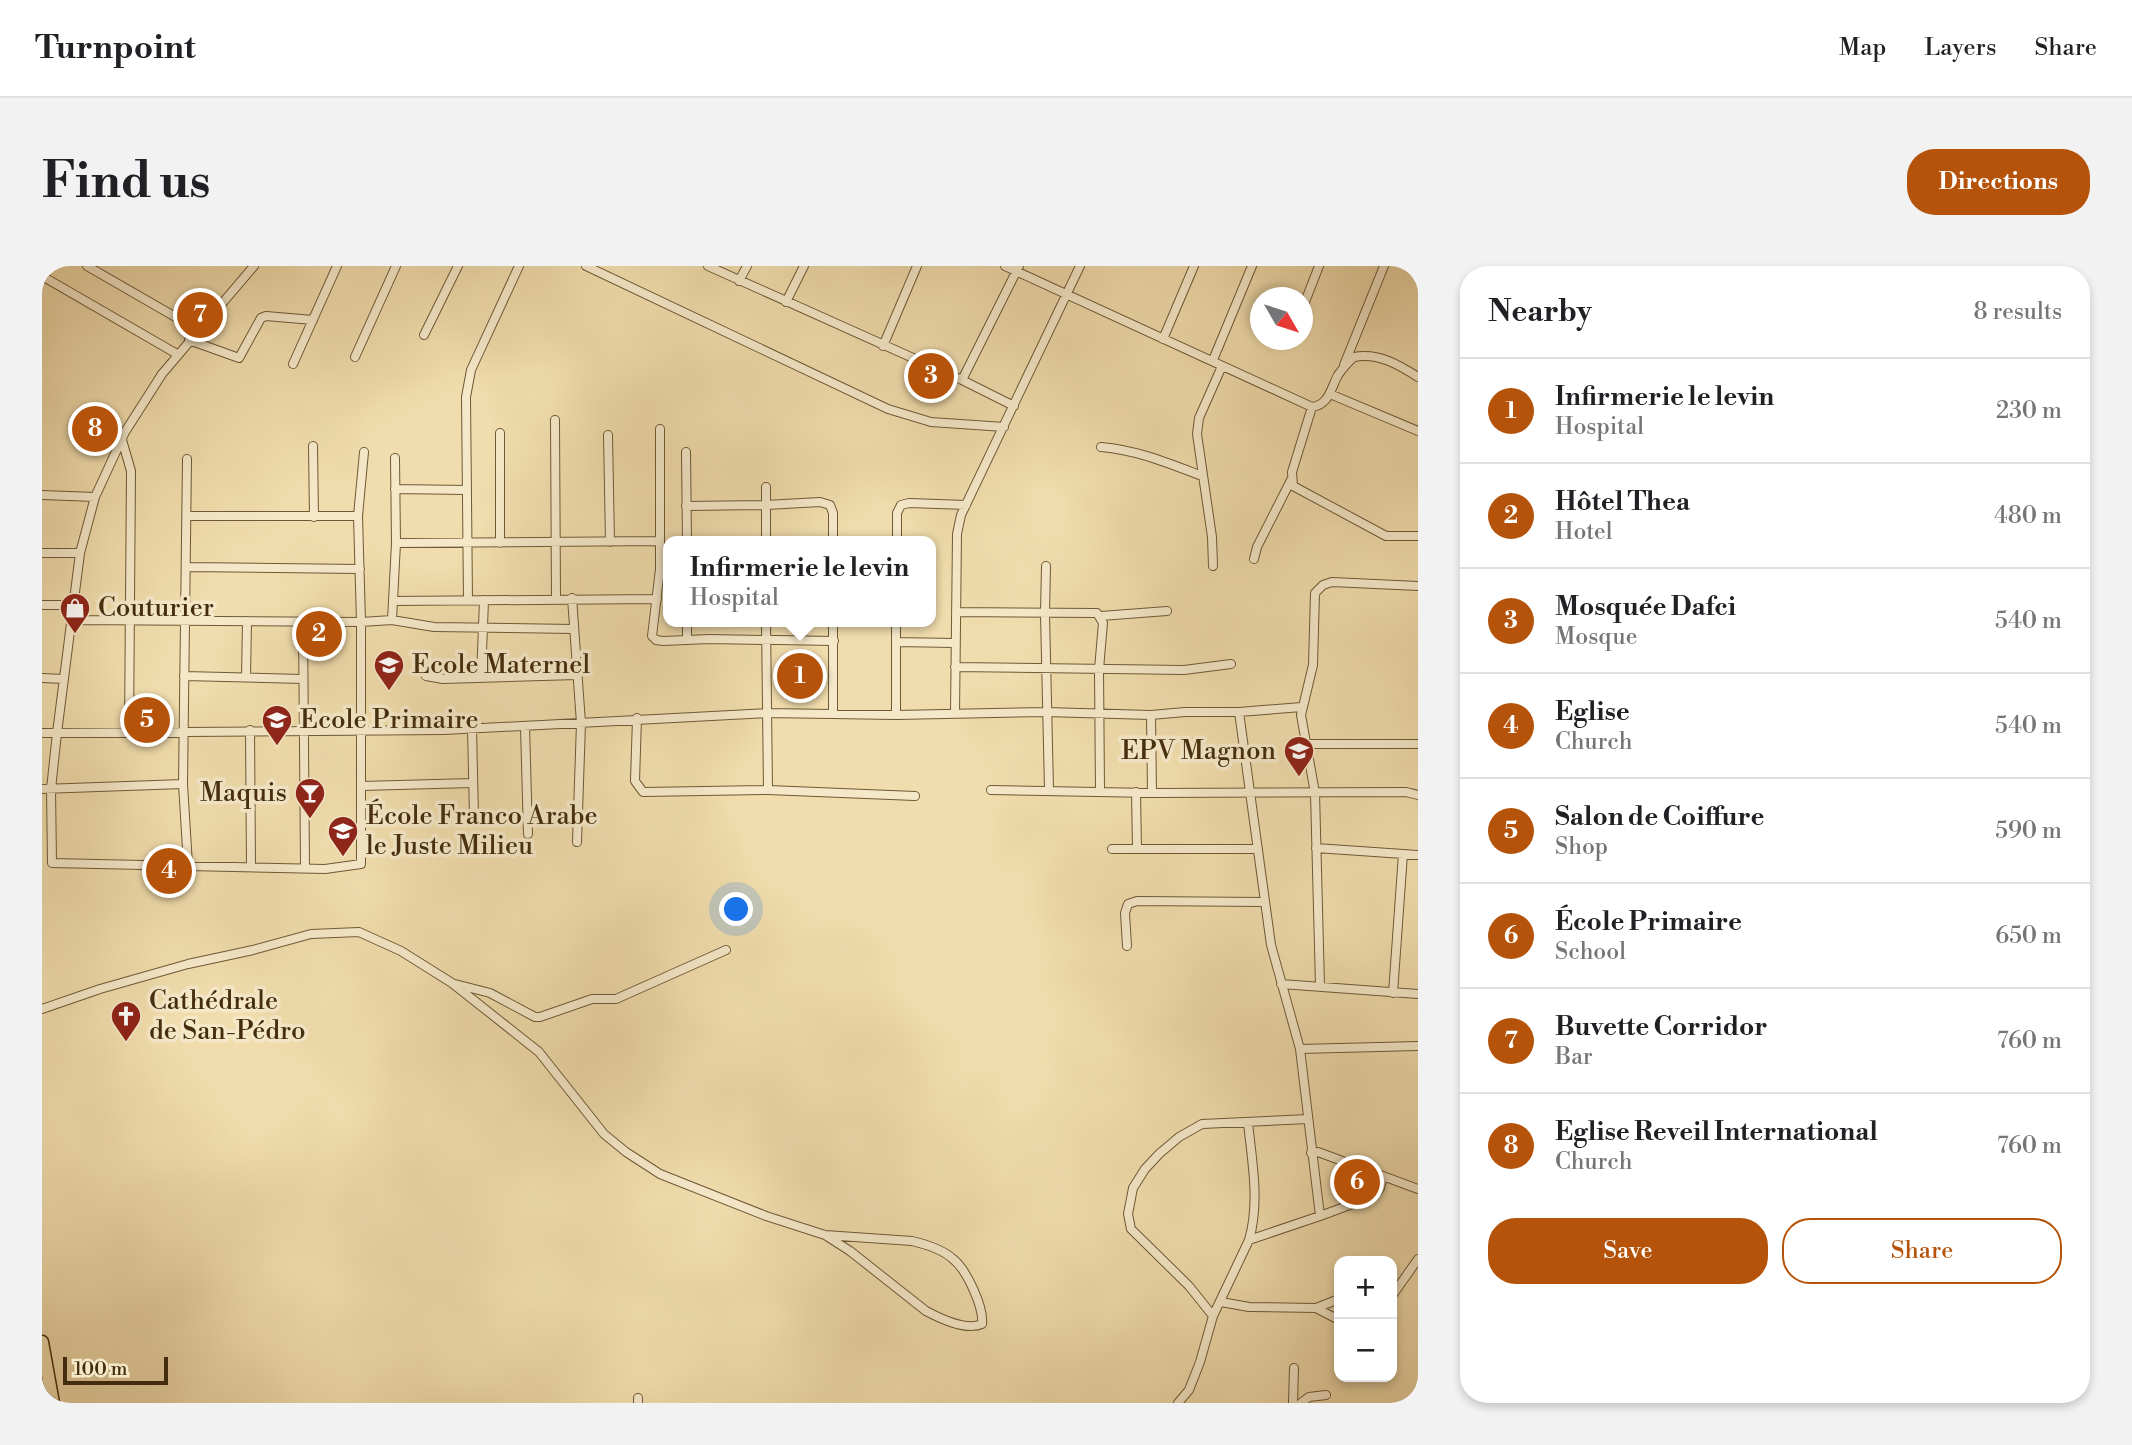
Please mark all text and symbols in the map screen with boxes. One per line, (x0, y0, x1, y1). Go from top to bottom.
text: Turnpoint (35, 28, 196, 69)
text: Map (1839, 33, 1886, 63)
text: Layers (1924, 33, 1996, 63)
text: Share (2034, 33, 2097, 63)
button: Directions (1907, 149, 2090, 215)
text: Find us (42, 152, 211, 213)
north arrow (1250, 287, 1313, 350)
pin: 7 (177, 289, 223, 341)
text: Nearby (1488, 293, 1592, 331)
text: 8 results (1974, 298, 2062, 326)
pin: 3 (908, 350, 954, 402)
text: Infirmerie le levin (1555, 381, 1774, 413)
text: 1 (1505, 397, 1517, 425)
text: 230 m (1996, 397, 2062, 425)
pin: 8 (72, 403, 118, 455)
text: Hospital (1555, 413, 1644, 441)
text: Hôtel Thea (1555, 486, 1690, 518)
text: 2 (1504, 502, 1518, 530)
text: 480 m (1994, 502, 2062, 530)
text: Hotel (1555, 518, 1613, 546)
popup (663, 536, 936, 627)
text: Infirmerie le levin (690, 552, 909, 584)
text: Hospital (690, 584, 779, 612)
shop icon: Couturier (58, 591, 92, 635)
text: Mosquée Dafci (1555, 591, 1736, 623)
place label: Couturier (98, 592, 214, 624)
text: 3 (1504, 607, 1518, 635)
text: 540 m (1995, 607, 2062, 635)
pin: 2 (296, 608, 342, 660)
text: Mosque (1555, 623, 1637, 651)
school or university icon: Ecole Maternel (372, 648, 406, 692)
place label: Ecole Maternel (412, 649, 590, 681)
pin: 1 (777, 650, 823, 702)
pin: 5 (124, 694, 170, 746)
text: Eglise (1555, 696, 1630, 728)
school or university icon: Ecole Primaire (260, 703, 294, 747)
place label: Ecole Primaire (300, 704, 479, 736)
text: 4 (1503, 712, 1519, 740)
text: 540 m (1995, 712, 2062, 740)
text: Church (1555, 728, 1632, 756)
school or university icon: EPV Magnon (1282, 734, 1316, 778)
place label: EPV Magnon (1121, 735, 1276, 767)
bar icon: Maquis (293, 776, 327, 820)
place label: Maquis (200, 777, 287, 809)
place label: École Franco Arabe le Juste Milieu (366, 798, 598, 862)
text: Salon de Coiffure (1555, 801, 1764, 833)
school or university icon: École Franco Arabe le Juste Milieu (326, 814, 360, 858)
text: 5 (1504, 817, 1518, 845)
text: 590 m (1995, 817, 2062, 845)
text: Shop (1555, 833, 1608, 861)
pin: 4 (146, 845, 192, 897)
your location (719, 892, 753, 926)
text: École Primaire (1555, 906, 1742, 938)
text: 6 (1504, 922, 1518, 950)
text: 650 m (1995, 922, 2062, 950)
text: School (1555, 938, 1626, 966)
place label: Cathédrale de San-Pédro (149, 985, 306, 1047)
church icon: Cathédrale de San-Pédro (109, 999, 143, 1043)
text: Buvette Corridor (1555, 1011, 1768, 1043)
text: 7 (1504, 1027, 1518, 1055)
text: 760 m (1997, 1027, 2062, 1055)
text: Bar (1555, 1043, 1593, 1071)
text: Eglise Reveil International (1555, 1116, 1878, 1148)
text: 8 (1504, 1132, 1518, 1160)
text: 760 m (1997, 1132, 2062, 1160)
text: Church (1555, 1148, 1632, 1176)
pin: 6 (1334, 1156, 1380, 1208)
button: Save (1488, 1218, 1768, 1284)
button: Share (1782, 1218, 2062, 1284)
map controls (1334, 1256, 1397, 1382)
button: + (1334, 1256, 1397, 1319)
button: − (1334, 1319, 1397, 1382)
scale bar (63, 1354, 168, 1386)
text: 100 m (74, 1357, 127, 1381)

